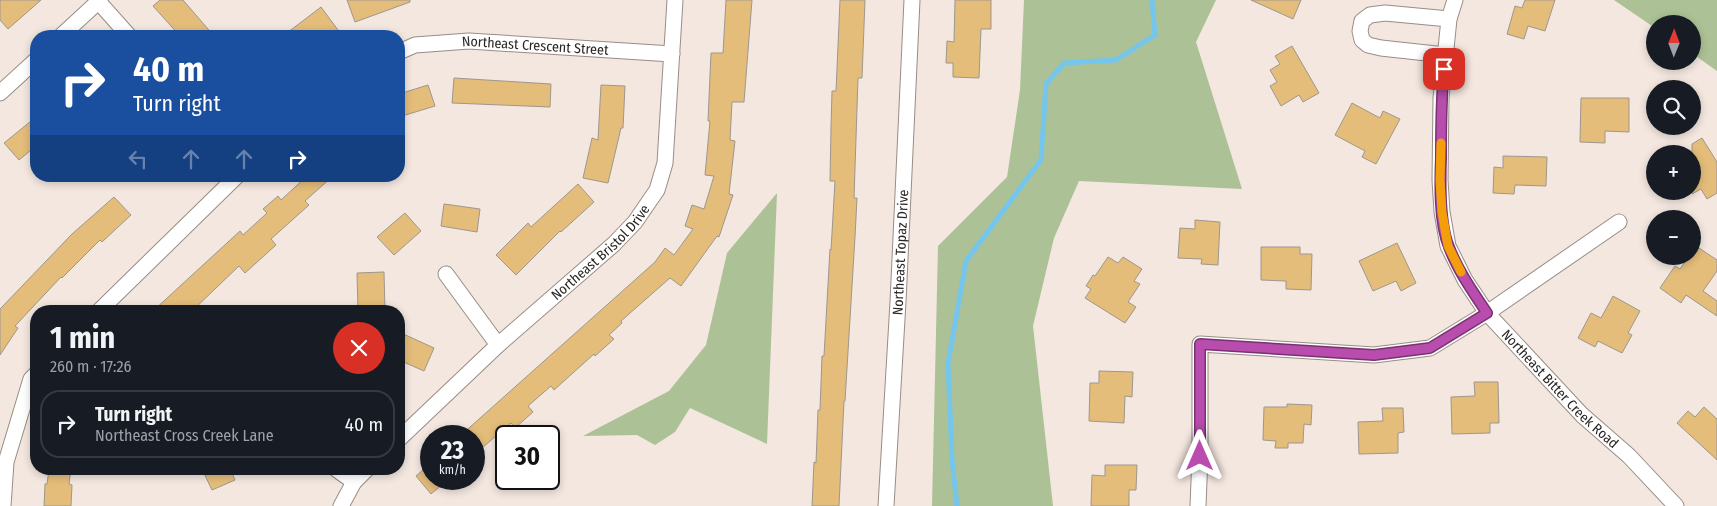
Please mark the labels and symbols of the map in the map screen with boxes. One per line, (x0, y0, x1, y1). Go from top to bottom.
north arrow (1646, 15, 1701, 70)
street label: Northeast Crescent Street (461, 33, 609, 59)
pin (1423, 48, 1465, 90)
street label: Northeast Topaz Drive (889, 189, 912, 316)
street label: Northeast Bristol Drive (548, 201, 654, 304)
street label: Northeast Bitter Creek Road (1498, 326, 1622, 452)
speed limit sign: 30 (495, 425, 560, 490)
position arrow (1173, 429, 1225, 481)

